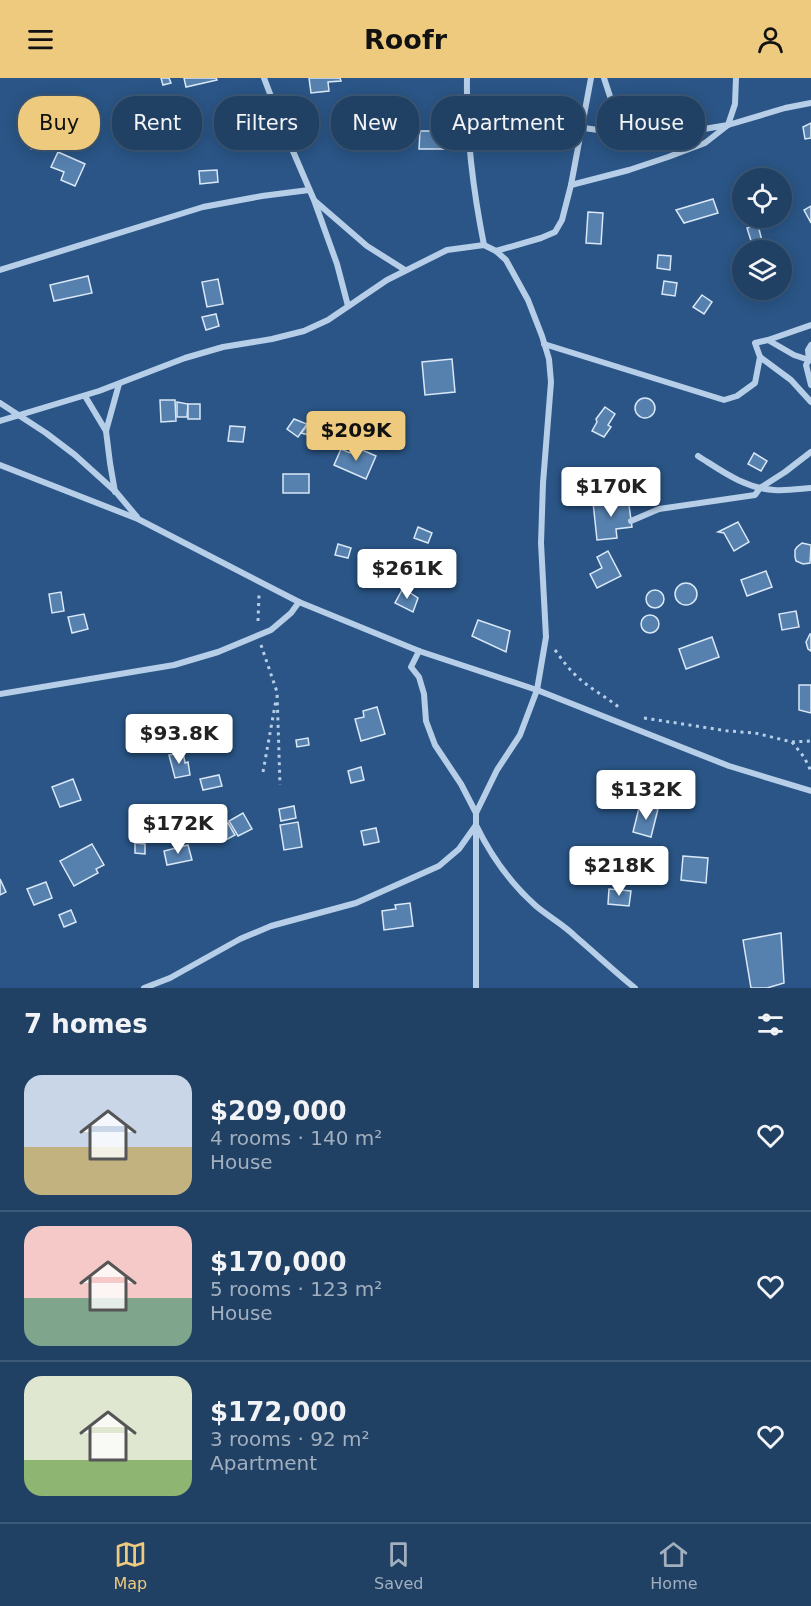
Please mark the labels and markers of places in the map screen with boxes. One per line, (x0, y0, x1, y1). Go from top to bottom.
pin: $209K (314, 411, 398, 462)
pin: $170K (569, 467, 653, 518)
pin: $261K (365, 549, 449, 600)
pin: $93.8K (130, 714, 228, 765)
pin: $132K (604, 770, 688, 821)
pin: $172K (136, 804, 220, 855)
pin: $218K (577, 846, 661, 897)

